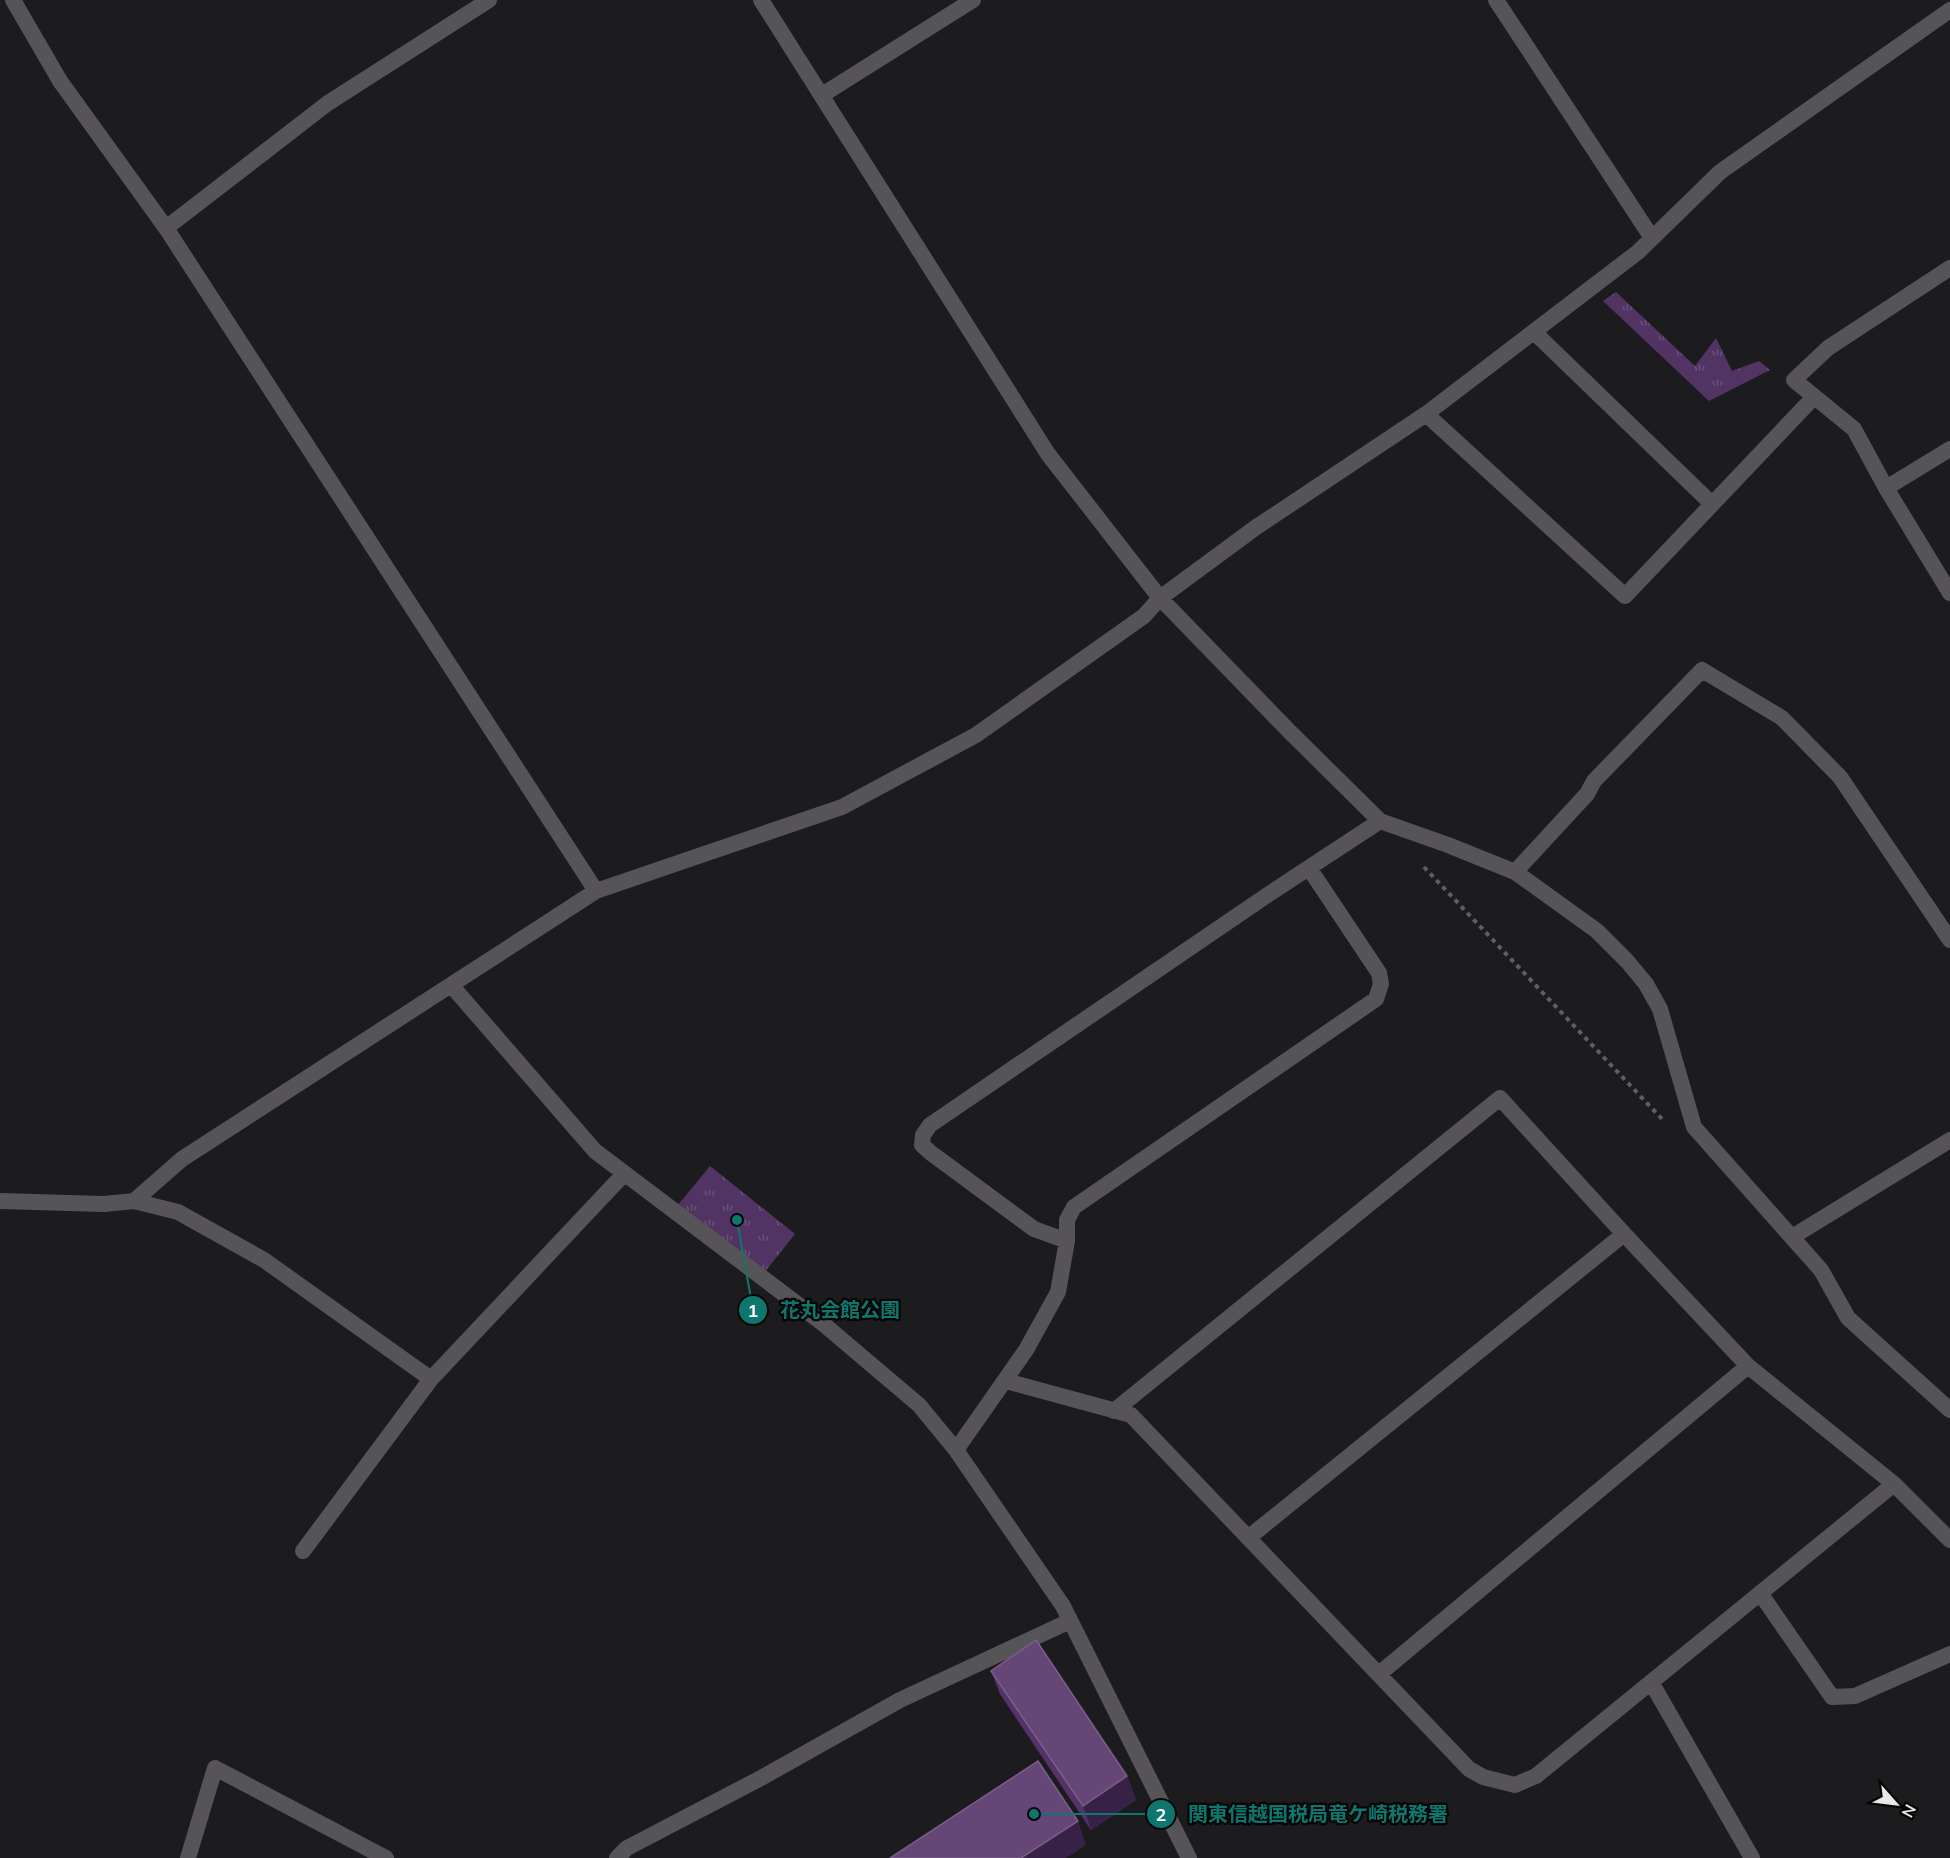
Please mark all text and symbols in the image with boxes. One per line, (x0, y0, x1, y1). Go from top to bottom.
callout: 花丸会館公園 (738, 1291, 912, 1329)
text: 花丸会館公園 (780, 1297, 900, 1322)
text: 1 (748, 1299, 758, 1322)
north arrow (1866, 1774, 1926, 1834)
callout: 関東信越国税局竜ケ崎税務署 (1146, 1795, 1460, 1833)
text: 関東信越国税局竜ケ崎税務署 (1188, 1801, 1448, 1826)
text: N (1898, 1801, 1921, 1821)
text: 2 (1156, 1803, 1166, 1826)

